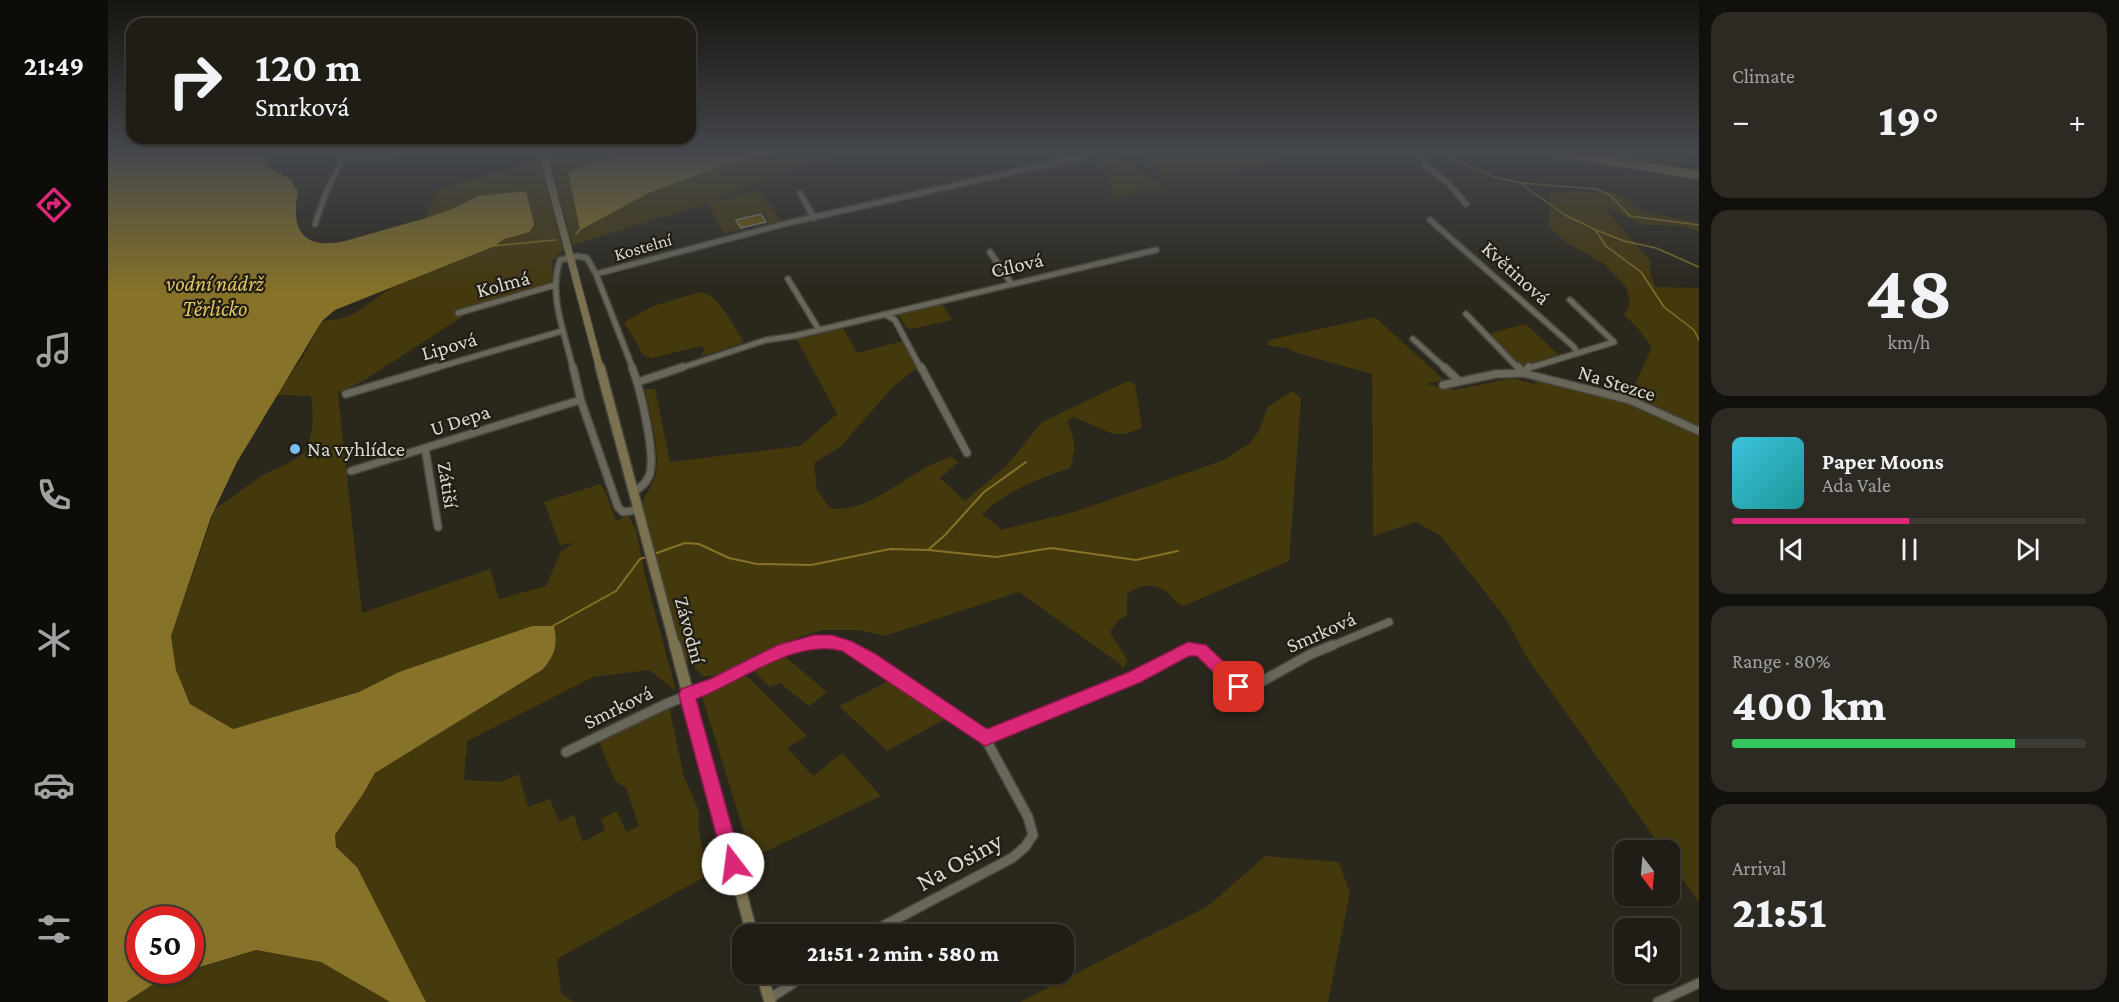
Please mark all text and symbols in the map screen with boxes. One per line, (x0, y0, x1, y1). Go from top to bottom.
icon: right (156, 42, 234, 120)
text: 120 m (255, 43, 361, 90)
text: 21:49 (24, 51, 84, 81)
text: Climate (1732, 65, 1795, 87)
text: Smrková (255, 92, 350, 122)
text: 19° (1879, 95, 1939, 145)
text: − (1732, 102, 1749, 139)
text: + (2069, 102, 2086, 139)
icon: directions (33, 184, 75, 226)
street label: Kostelní (612, 229, 675, 265)
street label: Květinová (1477, 236, 1555, 310)
street label: Cílová (988, 247, 1046, 283)
text: 48 (1865, 248, 1953, 335)
street label: Kolmá (474, 265, 533, 303)
water label: vodní nádrž Těrlicko (166, 271, 265, 321)
street label: Lipová (418, 327, 480, 365)
icon: music (33, 329, 75, 371)
text: km/h (1887, 331, 1931, 353)
street label: Na Stezce (1575, 360, 1659, 406)
street label: U Depa (427, 399, 493, 441)
place label: Na vyhlídce (307, 437, 405, 461)
marker: Na vyhlídce (288, 442, 302, 456)
text: Paper Moons (1822, 449, 1944, 474)
street label: Zátiší (432, 460, 464, 511)
icon: phone (33, 474, 75, 516)
text: Ada Vale (1822, 474, 1891, 496)
icon: previous (1775, 533, 1808, 566)
icon: pause (1893, 533, 1926, 566)
icon: next (2011, 533, 2044, 566)
street label: Závodní (670, 594, 711, 668)
street label: Smrková (1283, 606, 1360, 658)
icon: climate (33, 619, 75, 661)
text: Range · 80% (1732, 650, 1830, 672)
pin (1213, 661, 1264, 712)
icon: arrive (1222, 670, 1255, 703)
street label: Smrková (580, 680, 657, 734)
text: 400 km (1732, 680, 1886, 730)
icon: car (33, 764, 75, 806)
street label: Na Osiny (911, 825, 1008, 897)
position arrow (701, 832, 765, 896)
north arrow (1614, 840, 1680, 906)
map controls (1614, 840, 1680, 984)
text: Arrival (1732, 857, 1786, 879)
text: 21:51 (1732, 887, 1826, 937)
speed limit sign: 50 (126, 906, 204, 984)
icon: filters (33, 908, 75, 950)
button: sound (1614, 918, 1680, 984)
text: 21:51 · 2 min · 580 m (807, 941, 999, 966)

